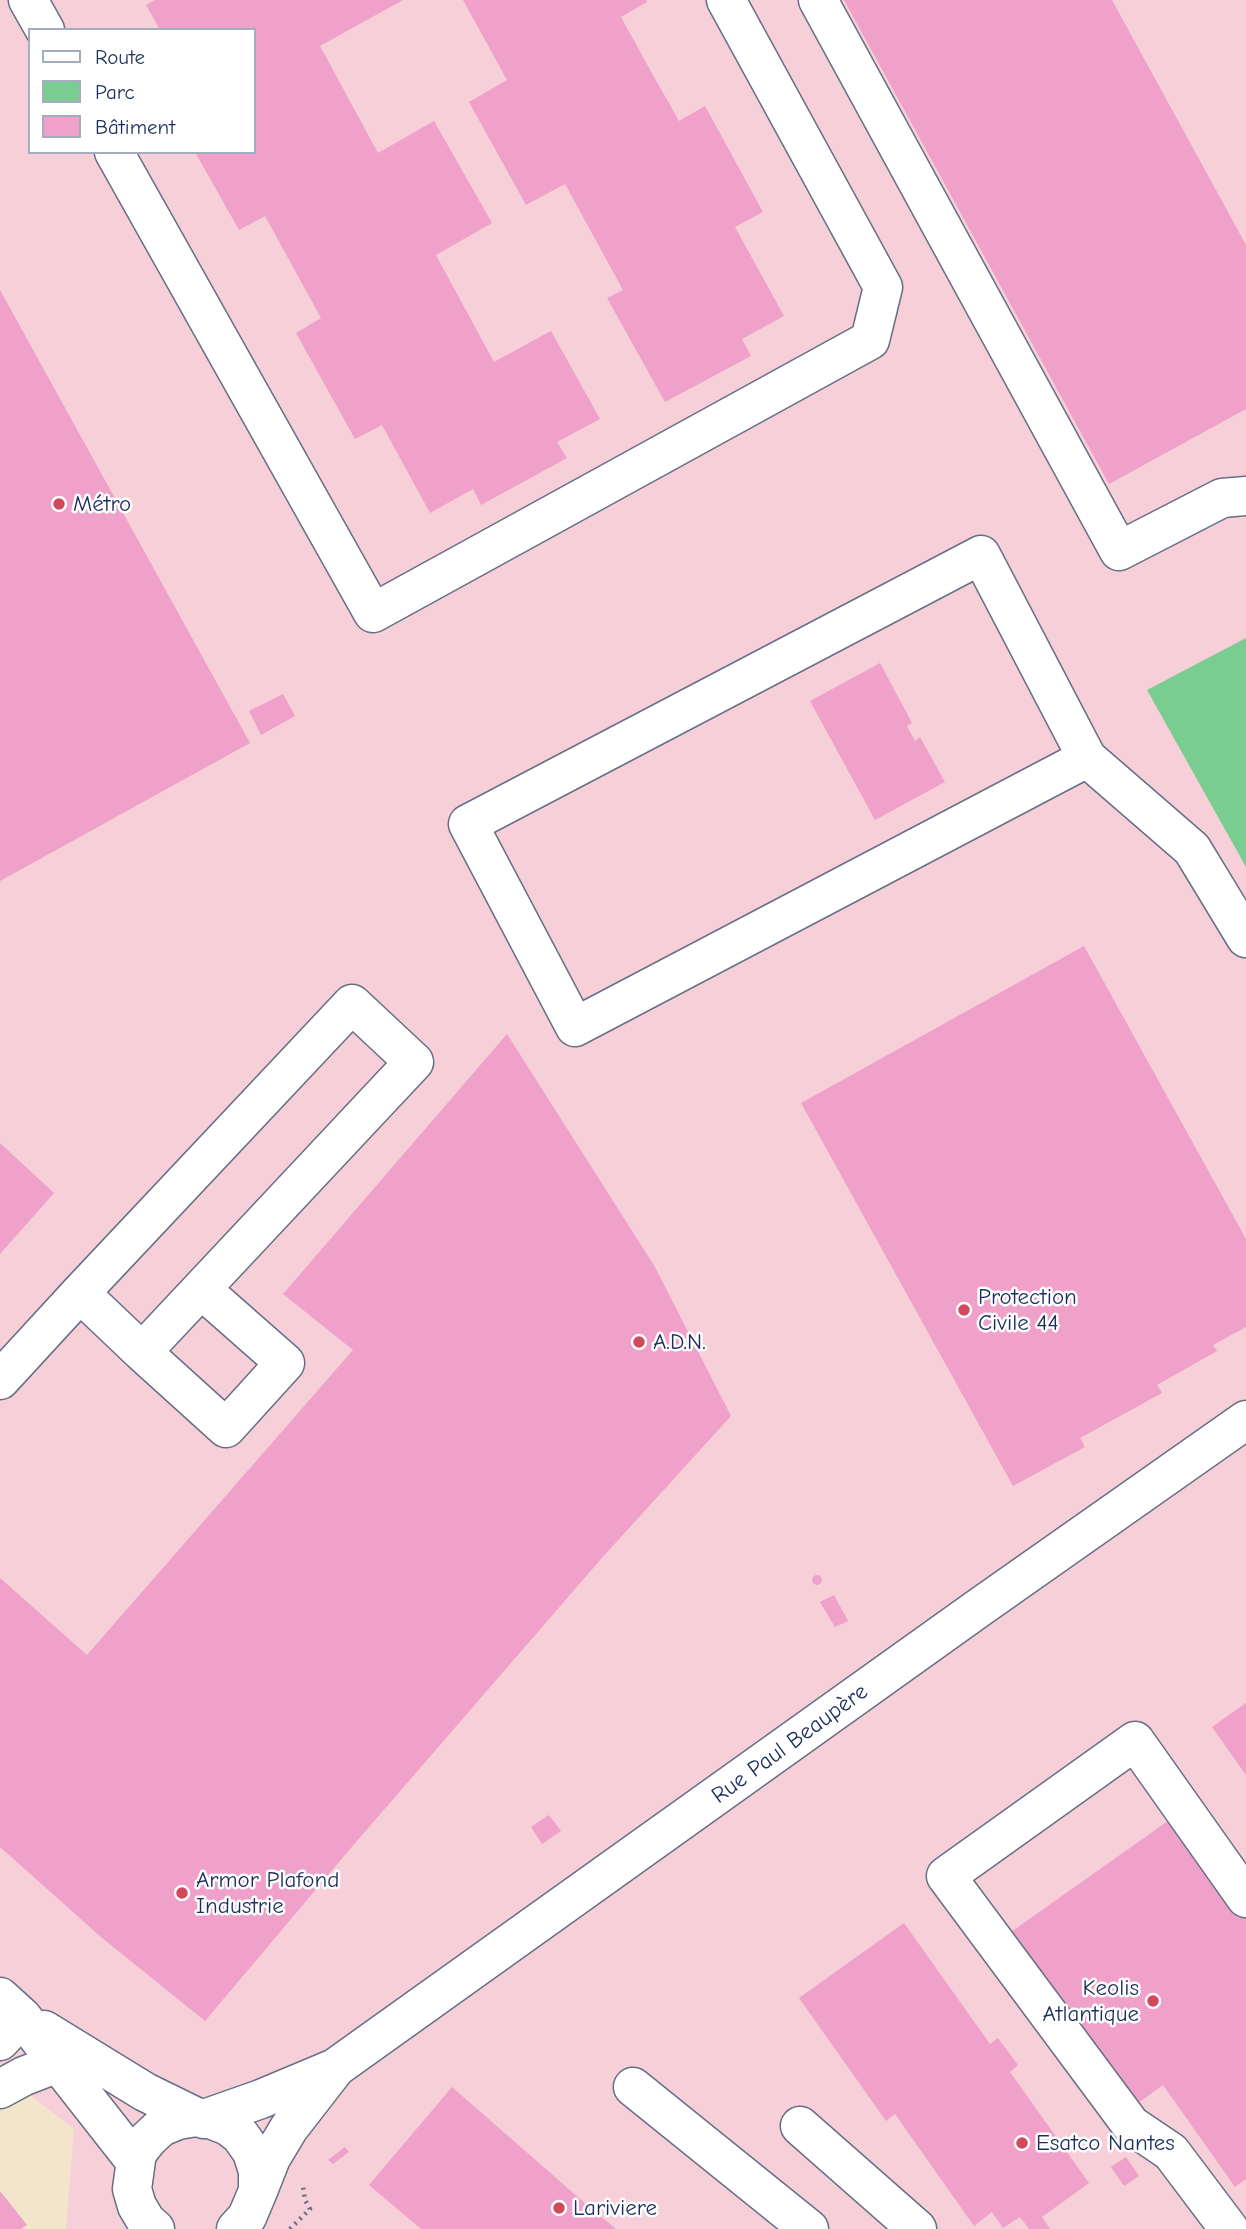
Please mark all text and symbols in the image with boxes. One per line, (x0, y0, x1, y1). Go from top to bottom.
legend (28, 28, 256, 154)
text: Route (95, 45, 145, 69)
text: Parc (95, 80, 135, 104)
text: Bâtiment (95, 115, 175, 139)
place label: Métro (73, 490, 131, 518)
marker: Métro (51, 496, 67, 512)
place label: Protection Civile 44 (978, 1283, 1077, 1337)
marker: Protection Civile 44 (956, 1302, 972, 1318)
place label: A.D.N. (653, 1328, 706, 1356)
marker: A.D.N. (631, 1334, 647, 1350)
street label: Rue Paul Beaupère (707, 1678, 873, 1810)
place label: Armor Plafond Industrie (196, 1866, 339, 1920)
marker: Armor Plafond Industrie (174, 1885, 190, 1901)
place label: Keolis Atlantique (1042, 1974, 1139, 2028)
marker: Keolis Atlantique (1145, 1993, 1161, 2009)
place label: Esatco Nantes (1036, 2129, 1175, 2157)
marker: Esatco Nantes (1014, 2135, 1030, 2151)
place label: Lariviere (573, 2194, 657, 2222)
marker: Lariviere (551, 2200, 567, 2216)

